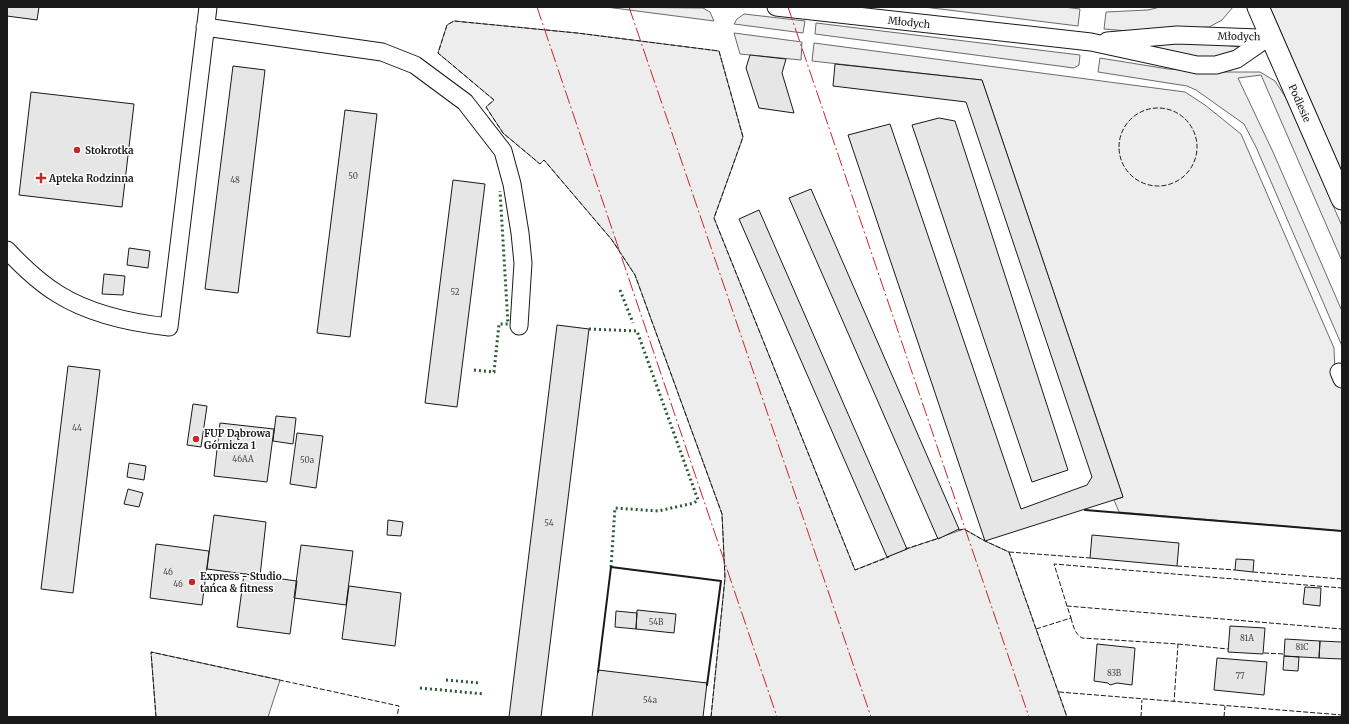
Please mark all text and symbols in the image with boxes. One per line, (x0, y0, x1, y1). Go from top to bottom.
street label: Młodych (887, 14, 931, 31)
street label: Młodych (1218, 30, 1261, 43)
street label: Podlesie (1285, 82, 1314, 124)
place label: Stokrotka (85, 144, 134, 157)
marker: Stokrotka (72, 145, 82, 155)
house number: 50 (348, 171, 358, 181)
place label: Apteka Rodzinna (48, 172, 134, 185)
marker: Apteka Rodzinna (36, 173, 46, 183)
house number: 48 (230, 175, 240, 185)
house number: 52 (450, 287, 460, 297)
house number: 44 (72, 423, 82, 433)
place label: FUP Dąbrowa Górnicza 1 (204, 427, 271, 452)
marker: FUP Dąbrowa Górnicza 1 (191, 434, 201, 444)
house number: 46AA (232, 454, 254, 464)
house number: 50a (300, 455, 315, 465)
house number: 54 (544, 518, 554, 528)
house number: 46 (163, 567, 173, 577)
place label: Express - Studio tańca & fitness (200, 570, 282, 595)
marker: Express - Studio tańca & fitness (187, 577, 197, 587)
house number: 46 (173, 579, 183, 589)
house number: 54B (649, 617, 664, 627)
house number: 81A (1240, 633, 1254, 643)
house number: 81C (1295, 642, 1309, 652)
house number: 83B (1107, 668, 1122, 678)
house number: 77 (1235, 671, 1245, 681)
house number: 54a (643, 695, 658, 705)

